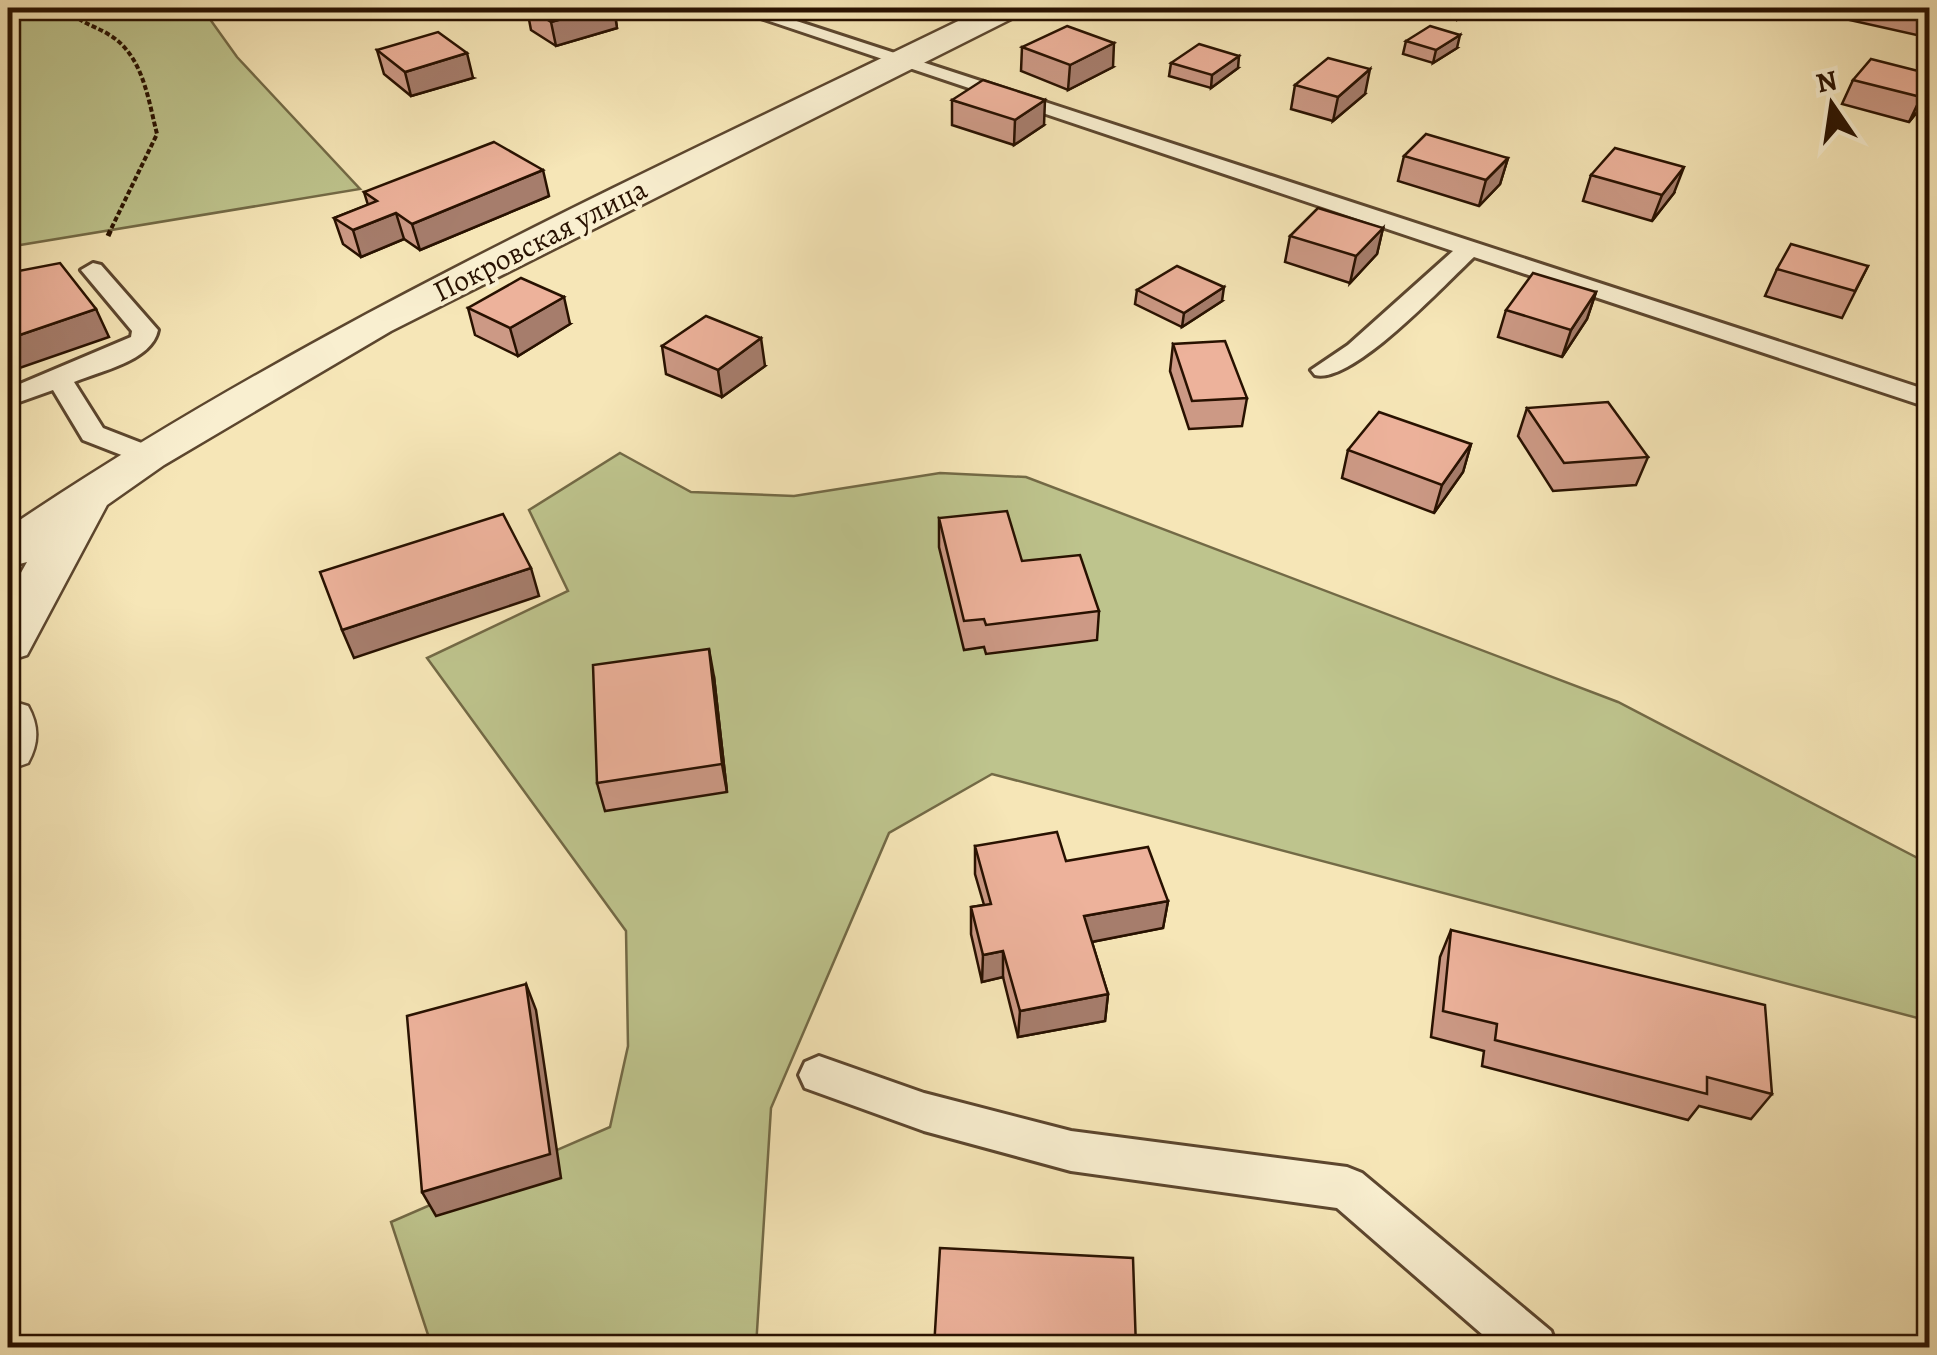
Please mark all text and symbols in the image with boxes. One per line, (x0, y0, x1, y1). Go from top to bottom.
north arrow (1782, 55, 1882, 155)
text: N (1812, 61, 1841, 102)
street label: Покровская улица (426, 169, 654, 311)

